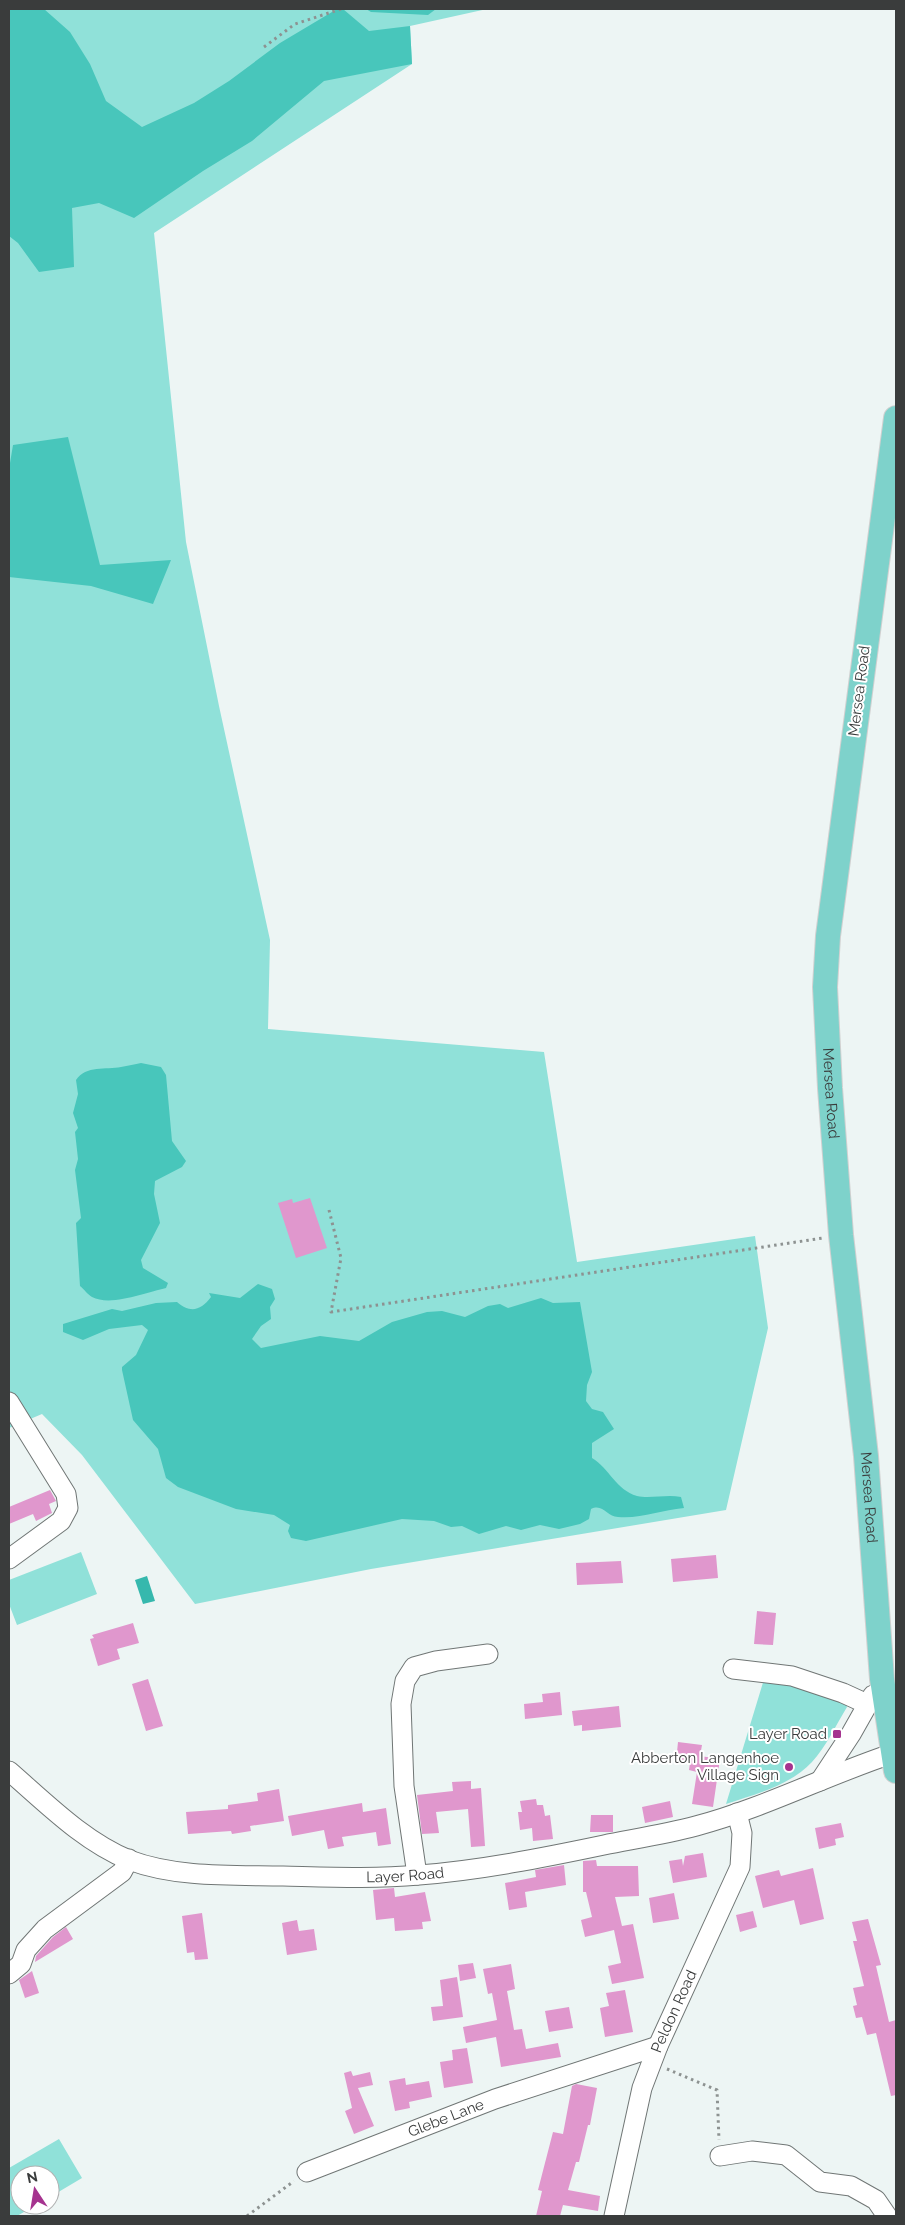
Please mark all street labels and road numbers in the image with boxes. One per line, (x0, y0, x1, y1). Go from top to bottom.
street label: Mersea Road (845, 645, 873, 737)
street label: Mersea Road (819, 1047, 843, 1139)
street label: Mersea Road (857, 1451, 881, 1544)
street label: Layer Road (366, 1864, 445, 1886)
street label: Peldon Road (647, 1967, 701, 2055)
street label: Glebe Lane (405, 2095, 487, 2141)

